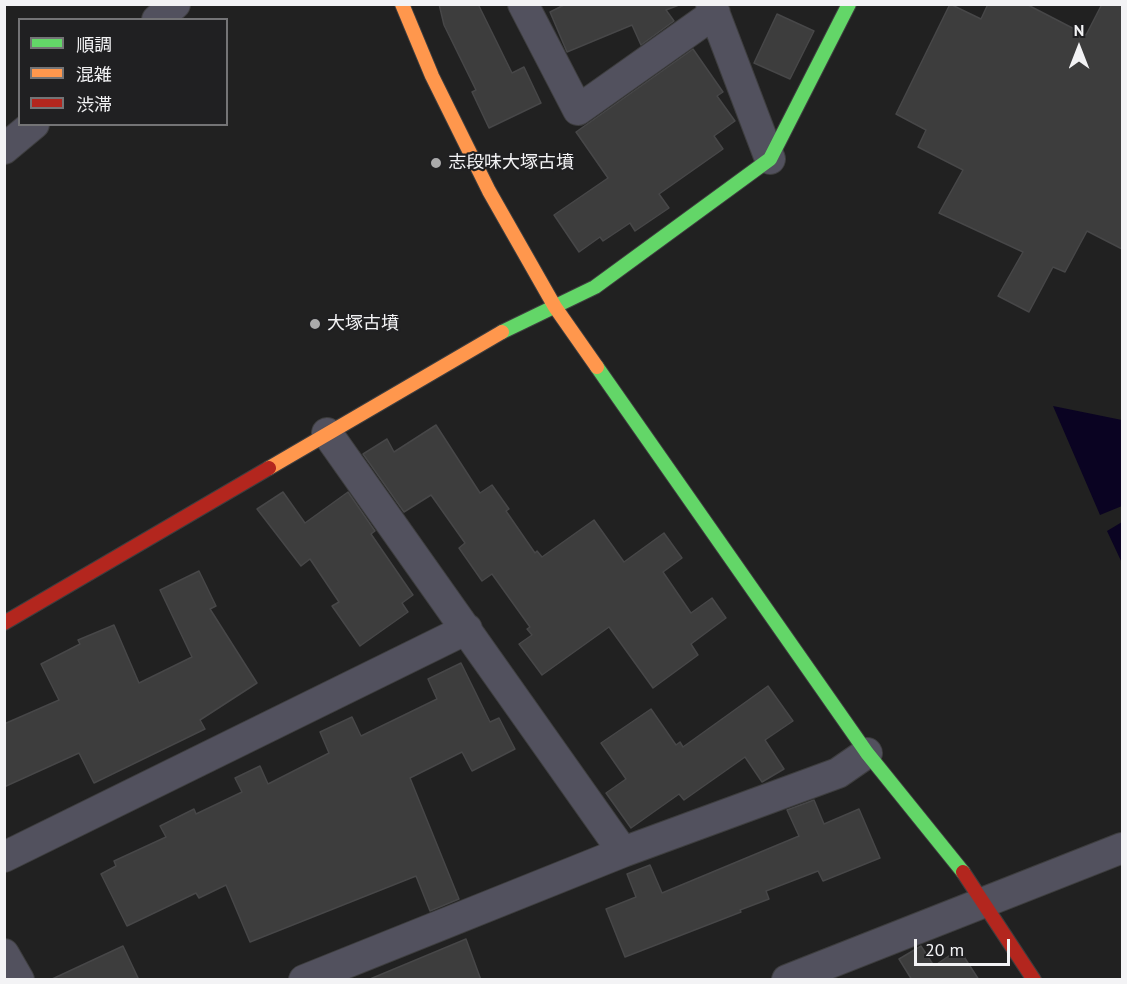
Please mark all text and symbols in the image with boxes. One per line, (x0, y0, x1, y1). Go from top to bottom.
legend (18, 18, 228, 126)
north arrow (1049, 18, 1109, 78)
text: N (1074, 20, 1084, 40)
text: 順調 (76, 33, 112, 56)
text: 混雑 (76, 63, 112, 86)
text: 渋滞 (76, 93, 112, 116)
place label: 志段味大塚古墳 (448, 152, 574, 174)
marker: 志段味大塚古墳 (429, 156, 443, 170)
place label: 大塚古墳 (327, 313, 399, 335)
marker: 大塚古墳 (308, 317, 322, 331)
scale bar (917, 927, 1013, 965)
text: 20 m (925, 938, 964, 961)

